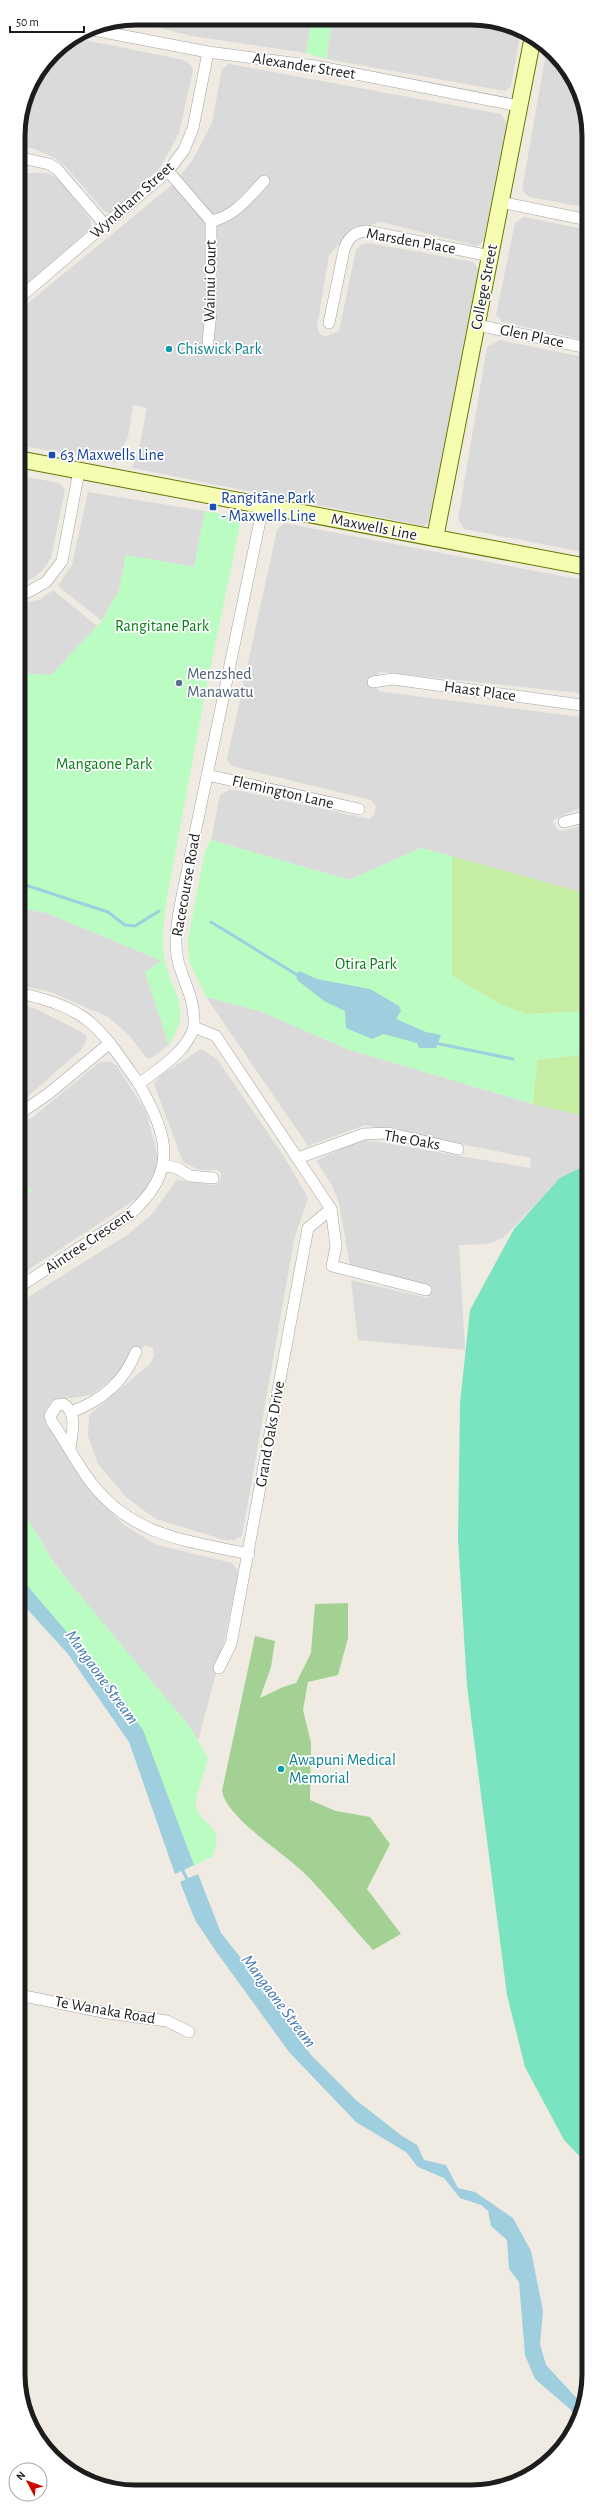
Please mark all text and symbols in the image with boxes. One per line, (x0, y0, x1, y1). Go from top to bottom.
scale bar (10, 8, 84, 34)
text: 50 m (16, 16, 39, 28)
street label: Alexander Street (251, 50, 357, 82)
street label: Wyndham Street (87, 159, 177, 242)
street label: Marsden Place (365, 225, 457, 257)
street label: Wainui Court (201, 240, 219, 322)
street label: College Street (468, 243, 500, 331)
street label: Glen Place (499, 321, 565, 351)
place label: Chiswick Park (177, 341, 263, 357)
marker: Chiswick Park (164, 344, 174, 354)
place label: 63 Maxwells Line (60, 447, 164, 463)
marker: 63 Maxwells Line (47, 450, 57, 460)
place label: Rangitāne Park - Maxwells Line (221, 490, 316, 524)
marker: Rangitāne Park - Maxwells Line (208, 502, 218, 512)
street label: Maxwells Line (330, 511, 418, 543)
park label: Rangitane Park (115, 618, 210, 634)
place label: Menzshed Manawatu (187, 666, 253, 700)
marker: Menzshed Manawatu (174, 678, 184, 688)
street label: Haast Place (443, 678, 517, 704)
park label: Mangaone Park (56, 756, 153, 772)
street label: Flemington Lane (231, 773, 335, 811)
street label: Racecourse Road (169, 832, 203, 938)
park label: Otira Park (335, 956, 398, 972)
street label: The Oaks (383, 1127, 441, 1153)
street label: Aintree Crescent (42, 1206, 136, 1276)
street label: Grand Oaks Drive (253, 1380, 287, 1488)
water label: Mangaone Stream (62, 1627, 142, 1727)
place label: Awapuni Medical Memorial (289, 1752, 396, 1786)
marker: Awapuni Medical Memorial (276, 1764, 286, 1774)
water label: Mangaone Stream (239, 1951, 319, 2051)
street label: Te Wanaka Road (53, 1993, 157, 2027)
north arrow (8, 2462, 48, 2502)
text: N (14, 2469, 27, 2482)

